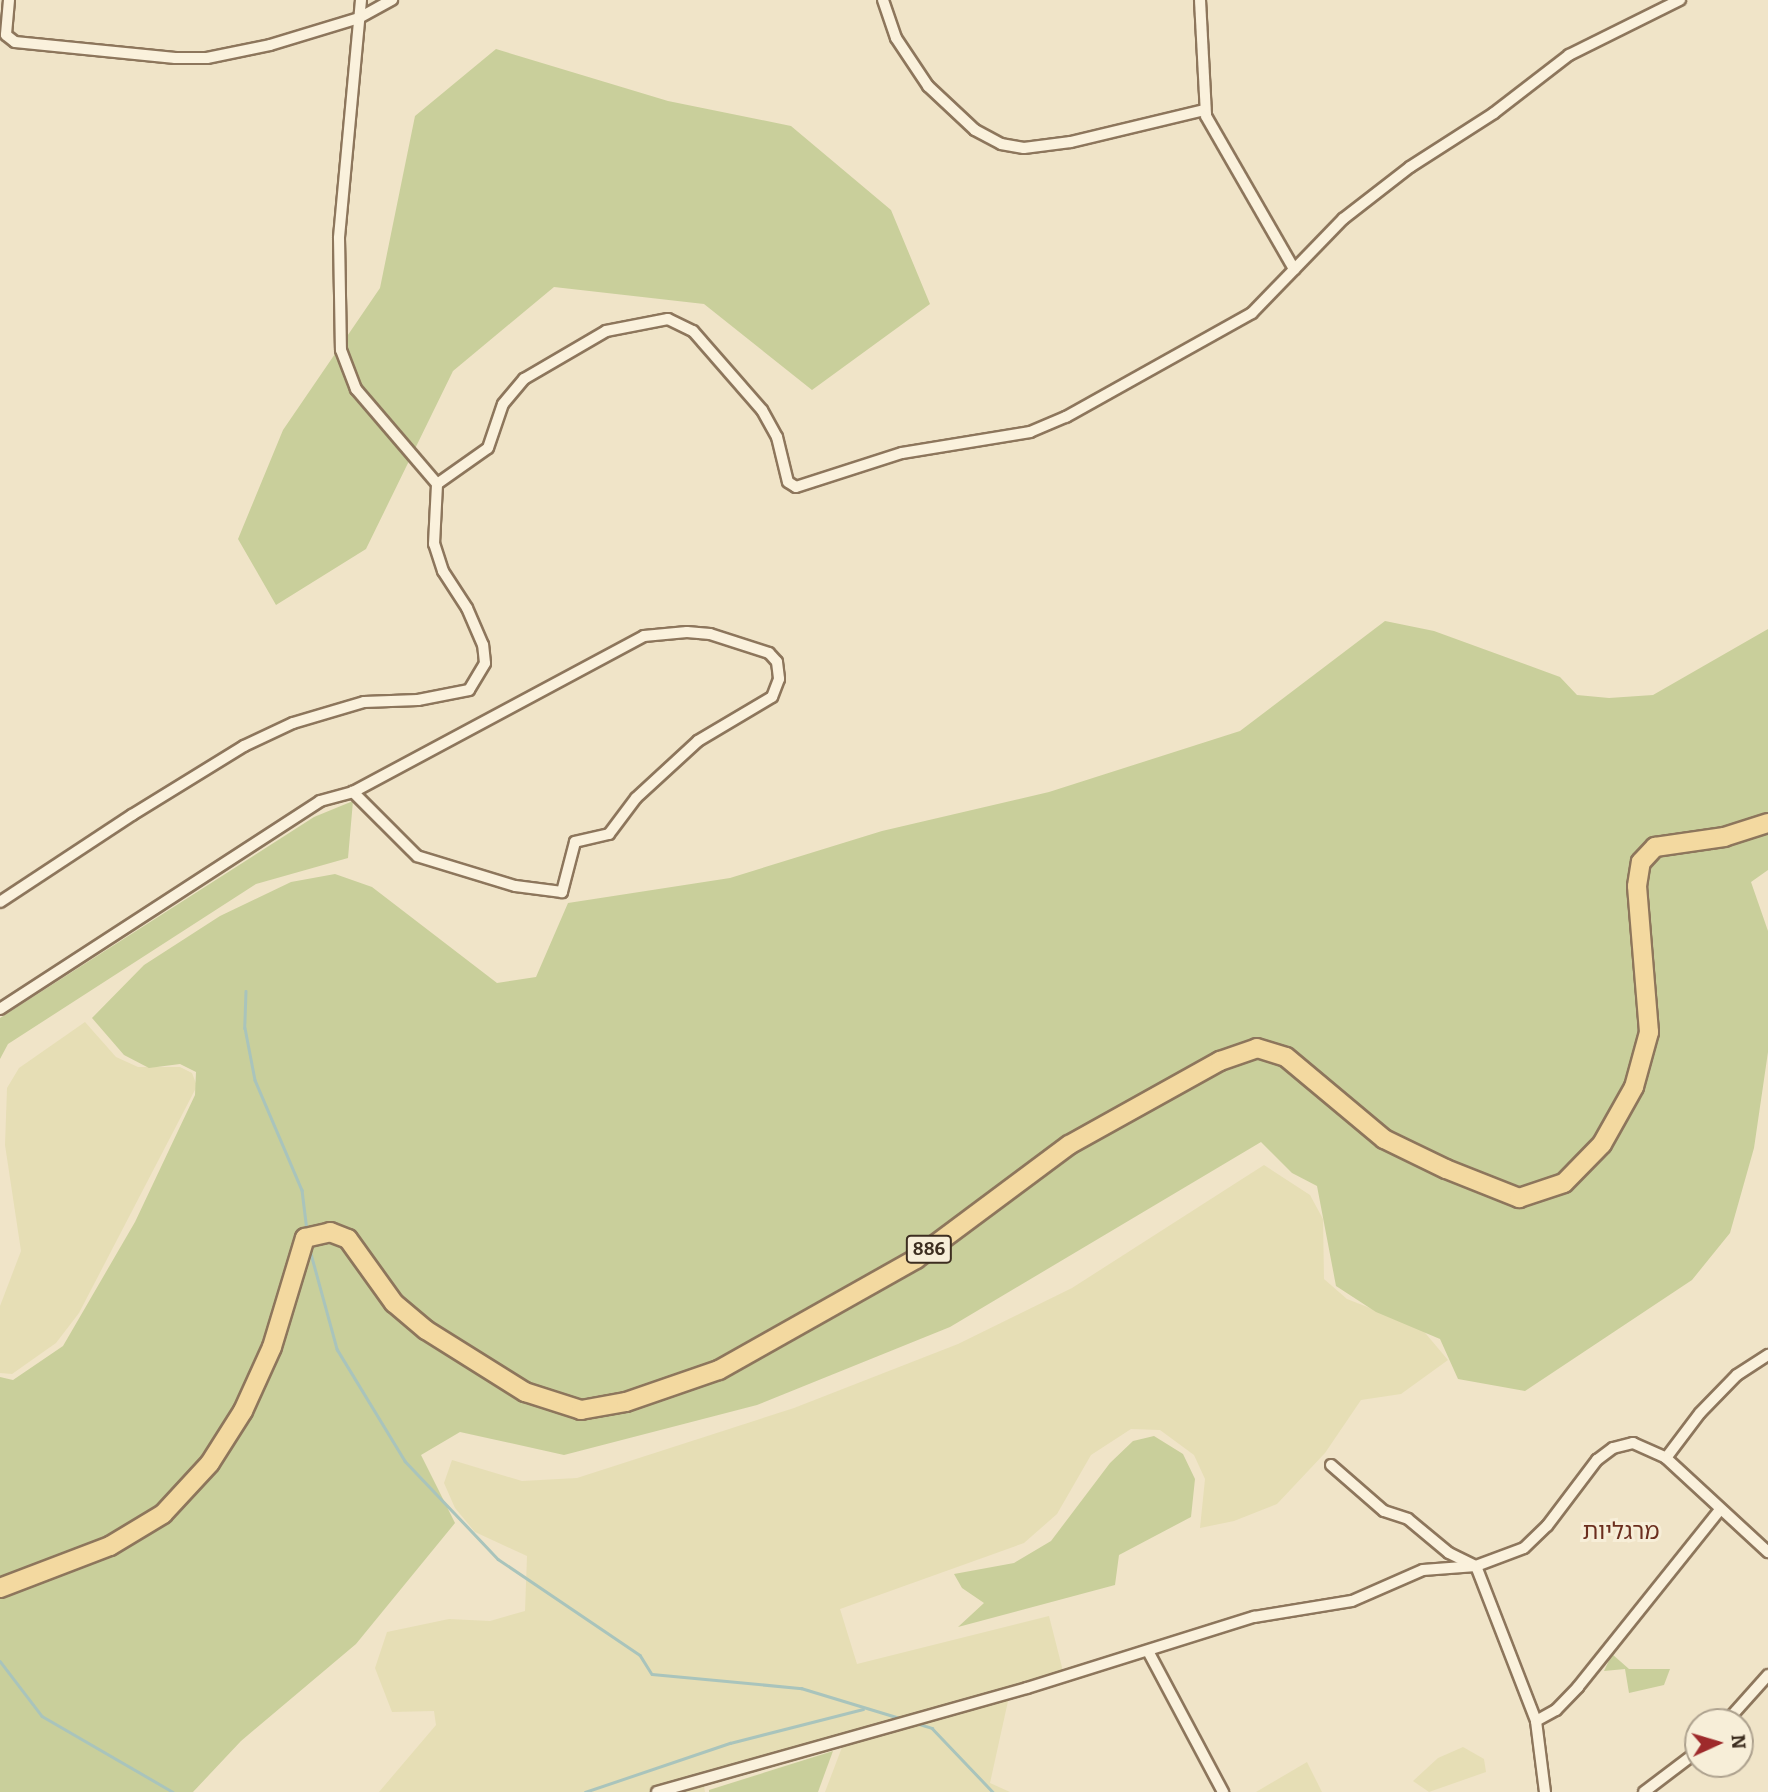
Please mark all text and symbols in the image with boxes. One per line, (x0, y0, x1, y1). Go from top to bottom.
road number: 886 (904, 1234, 954, 1264)
district label: מרגליות (1583, 1517, 1659, 1545)
north arrow (1684, 1708, 1754, 1778)
text: N (1726, 1734, 1750, 1750)

